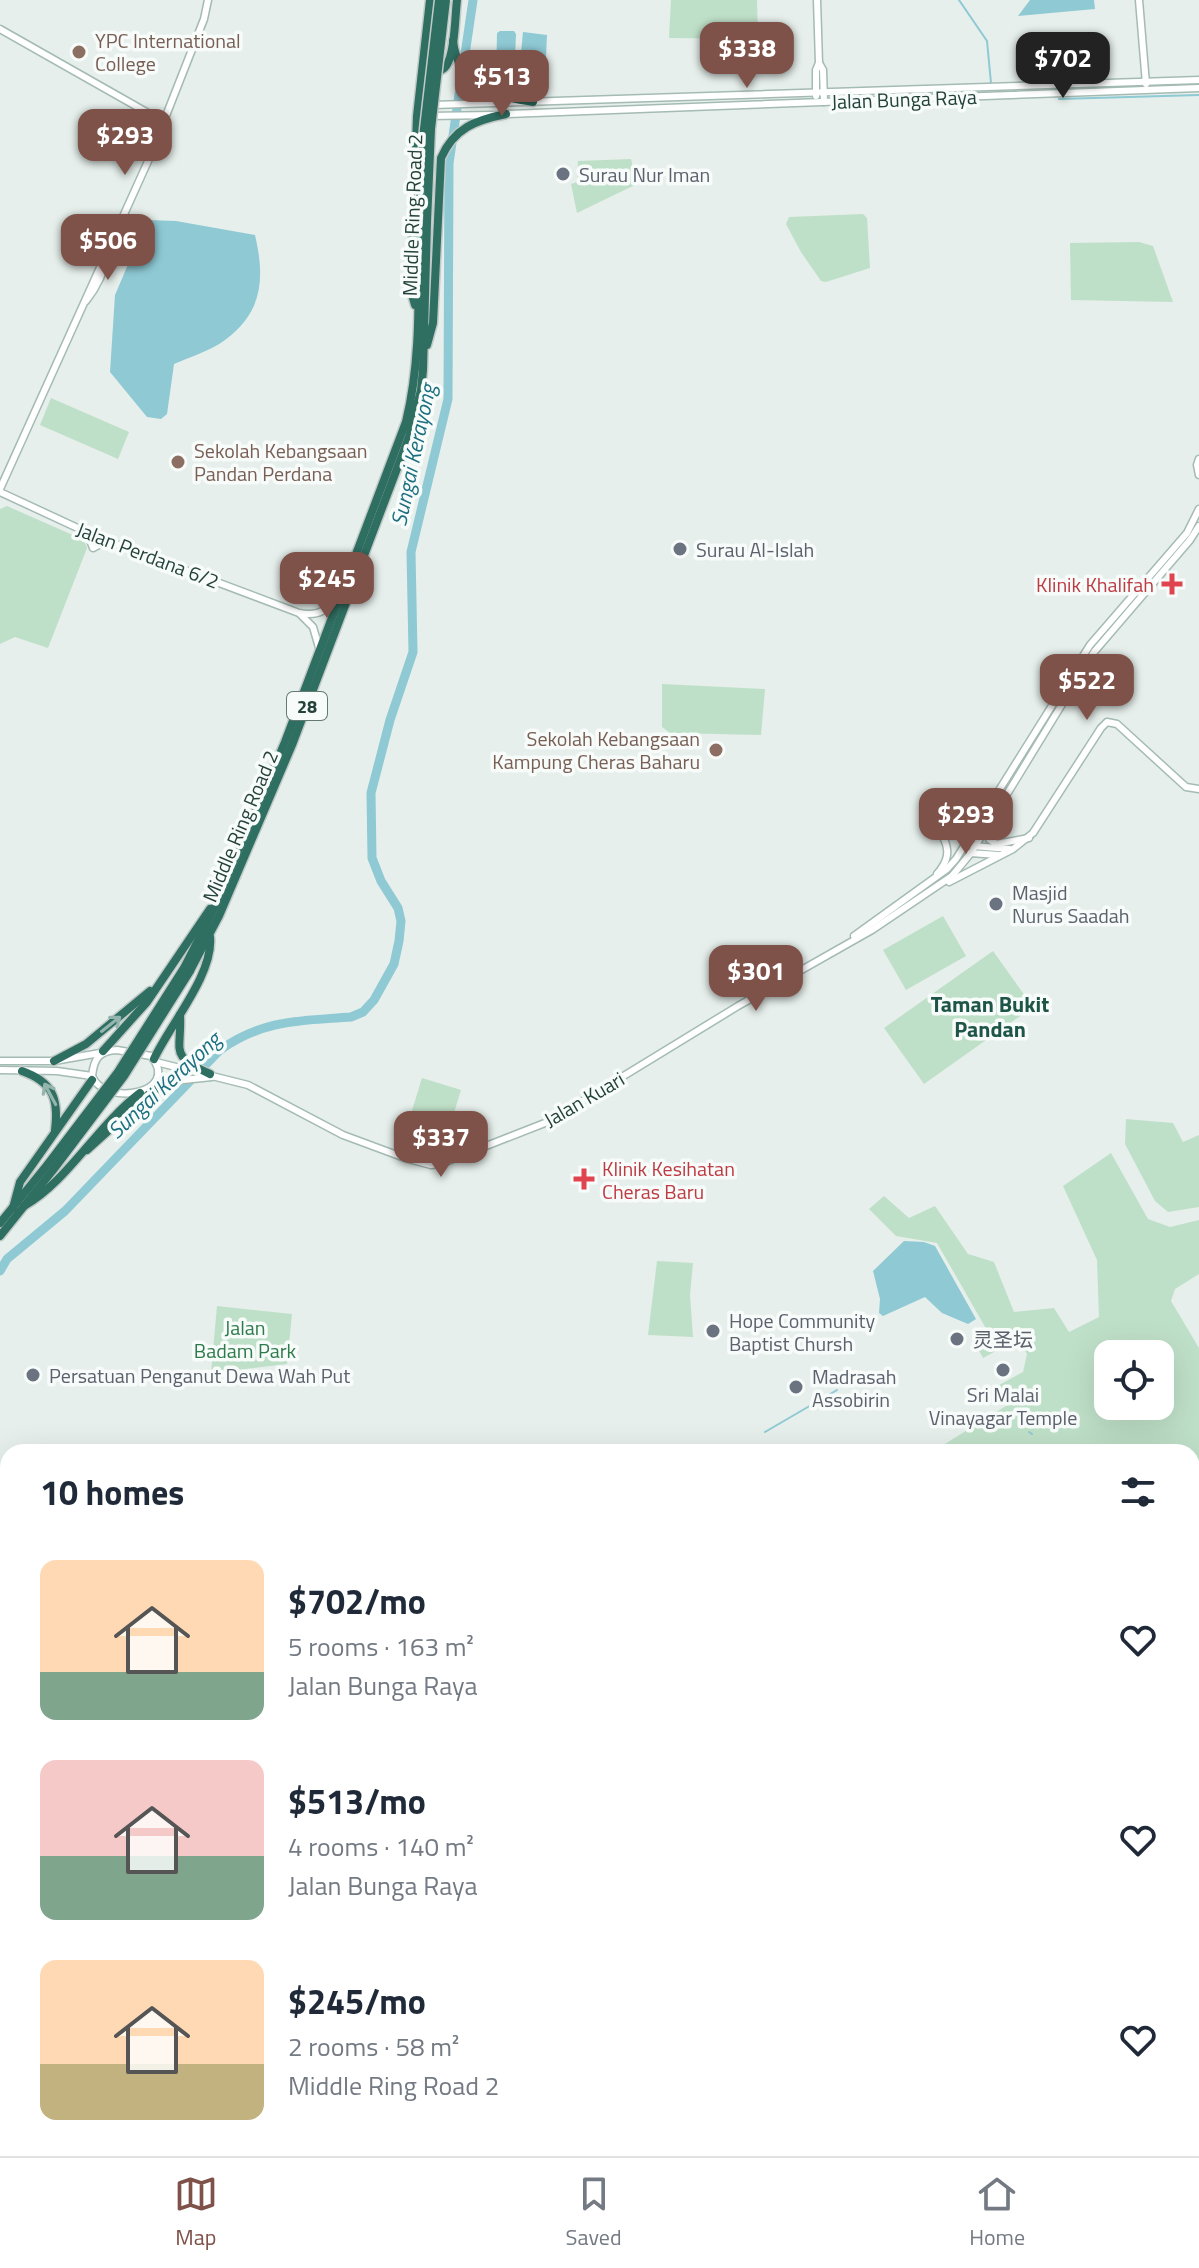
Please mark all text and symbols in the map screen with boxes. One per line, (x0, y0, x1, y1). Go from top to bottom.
pin: $338 (700, 22, 794, 90)
place label: YPC International College (95, 25, 241, 79)
text: $338 (718, 28, 776, 67)
pin: $702 (1016, 32, 1110, 100)
text: $702 (1034, 38, 1092, 77)
marker: YPC International College (70, 43, 88, 61)
pin: $513 (455, 50, 549, 118)
text: $513 (473, 56, 531, 95)
street label: Jalan Bunga Raya (831, 81, 977, 117)
pin: $293 (78, 109, 172, 177)
text: $293 (96, 115, 154, 154)
street label: Middle Ring Road 2 (394, 133, 430, 297)
place label: Surau Nur Iman (579, 159, 710, 190)
marker: Surau Nur Iman (554, 165, 572, 183)
pin: $506 (61, 214, 155, 282)
text: $506 (79, 220, 137, 259)
water label: Sungai Kerayong (381, 378, 445, 529)
place label: Sekolah Kebangsaan Pandan Perdana (194, 435, 367, 489)
marker: Sekolah Kebangsaan Pandan Perdana (169, 453, 187, 471)
street label: Jalan Perdana 6/2 (72, 514, 224, 596)
place label: Surau Al-Islah (696, 534, 814, 565)
marker: Surau Al-Islah (671, 540, 689, 558)
pin: $245 (280, 552, 374, 620)
text: $245 (298, 558, 356, 597)
place label: Klinik Khalifah (1036, 569, 1154, 600)
marker: Klinik Khalifah (1161, 573, 1183, 595)
pin: $522 (1040, 654, 1134, 722)
text: $522 (1058, 660, 1116, 699)
road number: 28 (287, 692, 327, 720)
place label: Sekolah Kebangsaan Kampung Cheras Baharu (492, 723, 700, 777)
marker: Sekolah Kebangsaan Kampung Cheras Baharu (707, 741, 725, 759)
street label: Middle Ring Road 2 (194, 745, 286, 907)
pin: $293 (919, 788, 1013, 856)
text: $293 (937, 794, 995, 833)
place label: Masjid Nurus Saadah (1012, 877, 1130, 931)
marker: Masjid Nurus Saadah (987, 895, 1005, 913)
pin: $301 (709, 945, 803, 1013)
text: $301 (727, 951, 785, 990)
district label: Taman Bukit Pandan (931, 987, 1049, 1046)
one-way arrow (100, 1015, 121, 1033)
water label: Sungai Kerayong (100, 1022, 230, 1147)
street label: Jalan Kuari (538, 1063, 630, 1135)
one-way arrow (42, 1083, 58, 1106)
pin: $337 (394, 1111, 488, 1179)
text: $337 (412, 1117, 470, 1156)
place label: Klinik Kesihatan Cheras Baru (602, 1153, 735, 1207)
marker: Klinik Kesihatan Cheras Baru (573, 1168, 595, 1190)
place label: Hope Community Baptist Chursh (729, 1305, 875, 1359)
park label: Jalan Badam Park (194, 1312, 297, 1366)
marker: Hope Community Baptist Chursh (704, 1322, 722, 1340)
place label: 灵圣坛 (973, 1324, 1033, 1355)
marker: 灵圣坛 (948, 1330, 966, 1348)
map controls (1094, 1340, 1174, 1420)
button: locate (1094, 1340, 1174, 1420)
place label: Persatuan Penganut Dewa Wah Put (49, 1360, 350, 1391)
place label: Madrasah Assobirin (812, 1361, 896, 1415)
marker: Sri Malai Vinayagar Temple (994, 1361, 1012, 1379)
marker: Persatuan Penganut Dewa Wah Put (24, 1366, 42, 1384)
marker: Madrasah Assobirin (787, 1378, 805, 1396)
place label: Sri Malai Vinayagar Temple (929, 1379, 1077, 1433)
text: 10 homes (40, 1466, 184, 1518)
icon: filters (1116, 1470, 1160, 1514)
text: $702/mo (288, 1575, 426, 1627)
icon: home (104, 1592, 200, 1688)
icon: heart (1116, 1618, 1160, 1662)
text: 5 rooms · 163 m² (288, 1627, 474, 1666)
text: Jalan Bunga Raya (288, 1666, 477, 1705)
text: $513/mo (288, 1775, 426, 1827)
icon: home (104, 1792, 200, 1888)
icon: heart (1116, 1818, 1160, 1862)
text: 4 rooms · 140 m² (288, 1827, 474, 1866)
text: Jalan Bunga Raya (288, 1866, 477, 1905)
text: $245/mo (288, 1975, 426, 2027)
icon: home (104, 1992, 200, 2088)
icon: heart (1116, 2018, 1160, 2062)
text: 2 rooms · 58 m² (288, 2027, 459, 2066)
text: Middle Ring Road 2 (288, 2066, 499, 2105)
tab: Map (174, 2172, 218, 2254)
tab: Saved (566, 2172, 622, 2254)
tab: Home (969, 2172, 1025, 2254)

